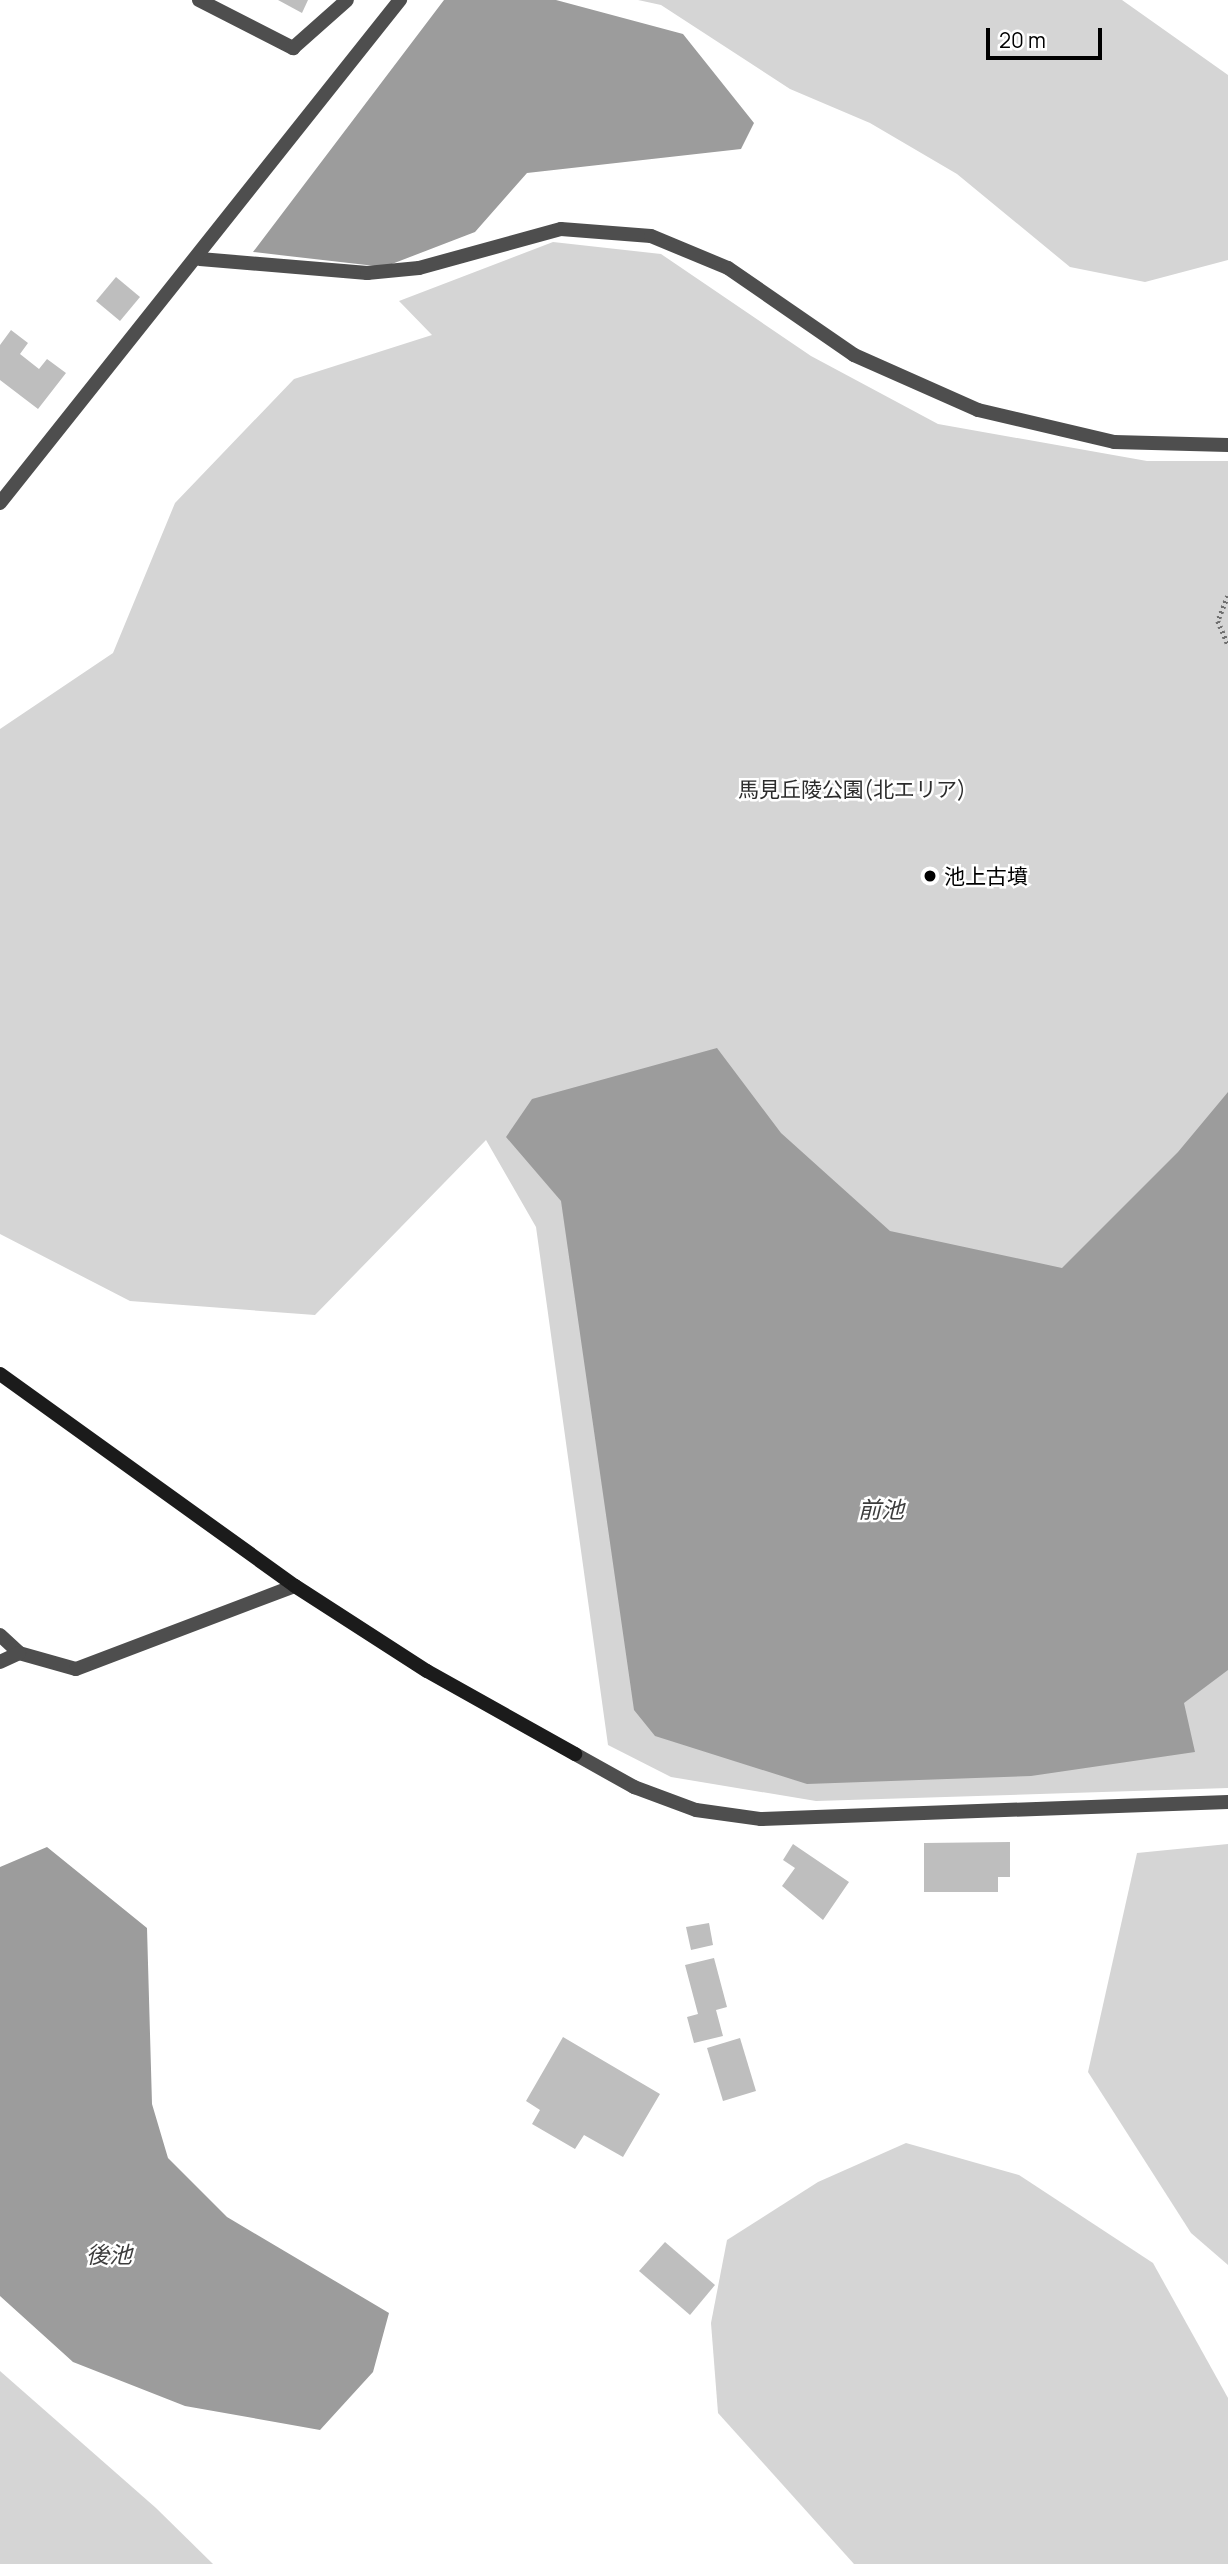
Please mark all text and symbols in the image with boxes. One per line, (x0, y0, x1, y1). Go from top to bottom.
scale bar (990, 14, 1106, 58)
text: 20 m (999, 26, 1046, 54)
park label: 馬見丘陵公園(北エリア) (738, 776, 966, 802)
place label: 池上古墳 (944, 863, 1028, 889)
marker: 池上古墳 (922, 868, 938, 884)
water label: 前池 (858, 1495, 904, 1523)
water label: 後池 (86, 2240, 132, 2268)

